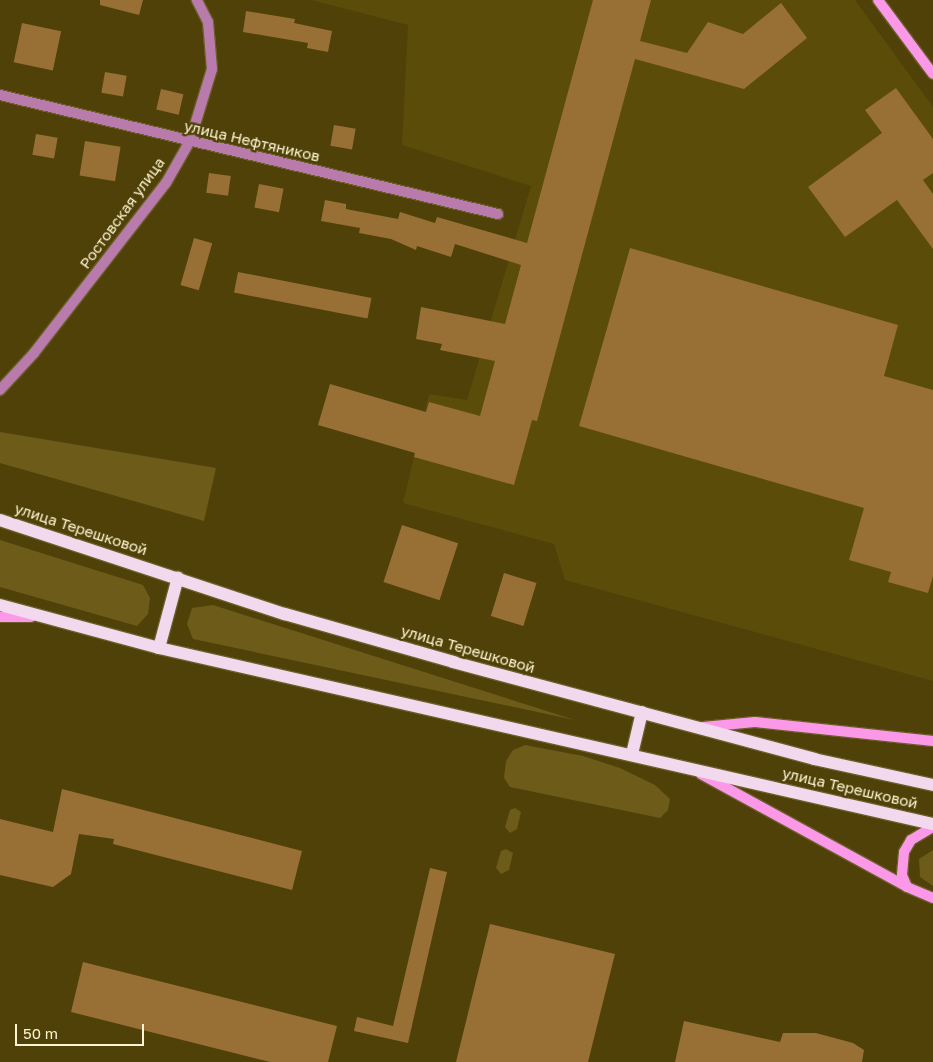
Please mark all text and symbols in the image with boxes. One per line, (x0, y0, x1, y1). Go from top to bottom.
street label: улица Нефтяников (182, 117, 322, 165)
street label: Ростовская улица (76, 154, 168, 272)
street label: улица Терешковой (12, 499, 150, 559)
street label: улица Терешковой (399, 621, 537, 677)
street label: улица Терешковой (781, 764, 919, 812)
scale bar (18, 1014, 146, 1046)
text: 50 m (23, 1024, 58, 1042)

